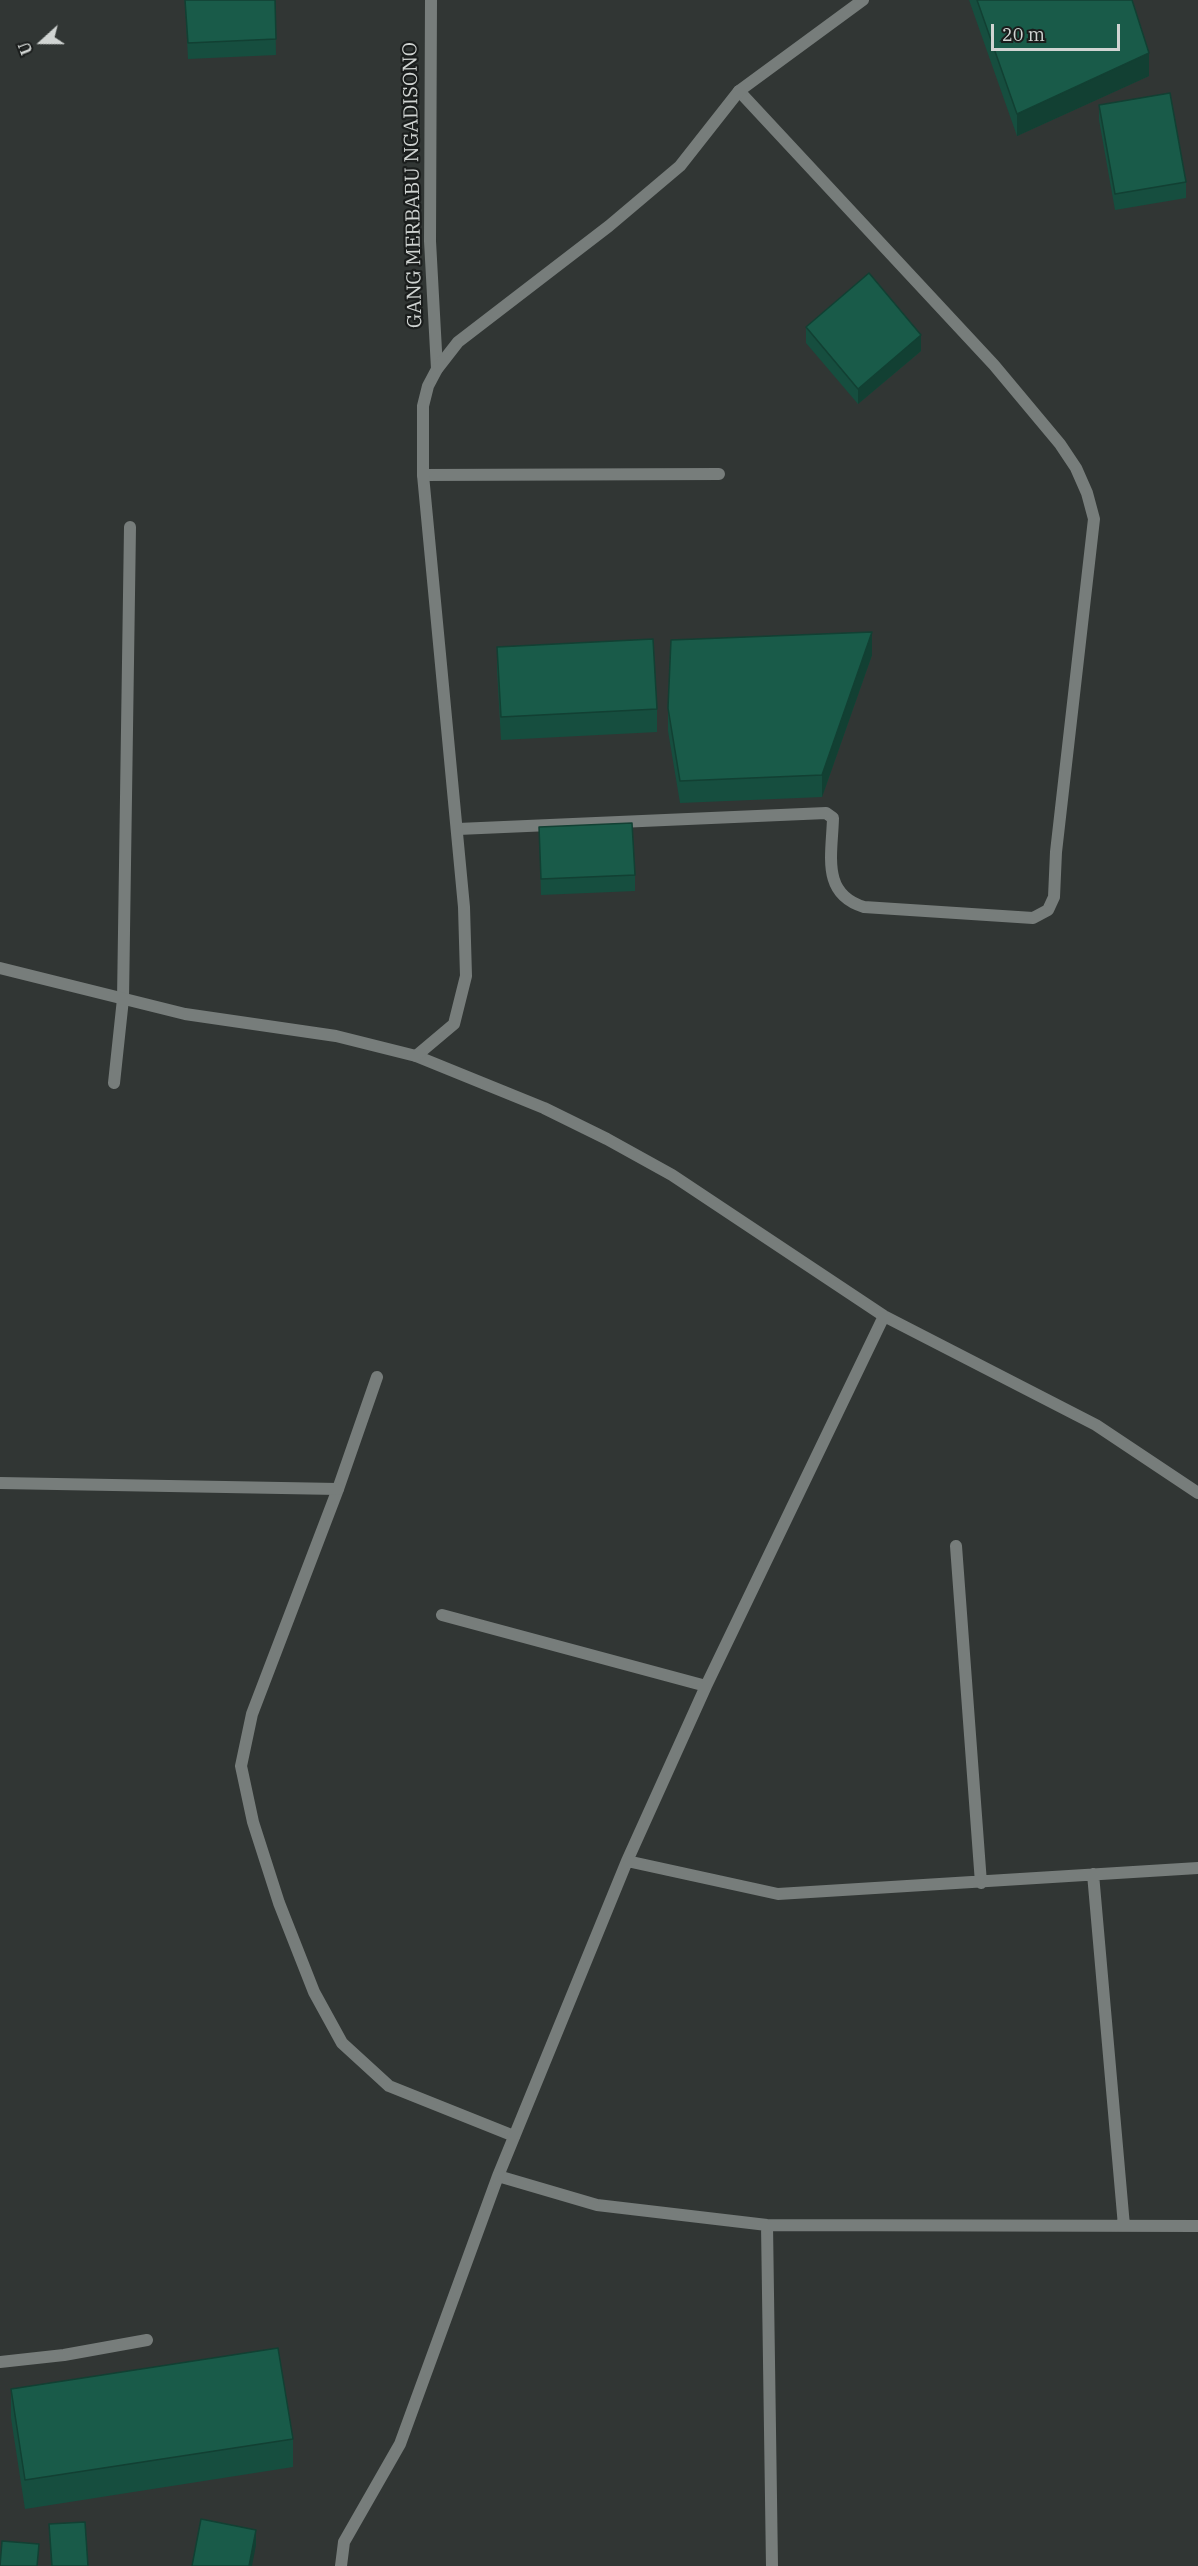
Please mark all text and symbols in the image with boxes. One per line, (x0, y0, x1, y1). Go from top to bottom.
north arrow (12, 12, 72, 72)
scale bar (994, 12, 1123, 50)
text: 20 m (1002, 23, 1045, 46)
text: U (14, 39, 37, 58)
street label: GANG MERBABU NGADISONO (399, 42, 427, 328)

